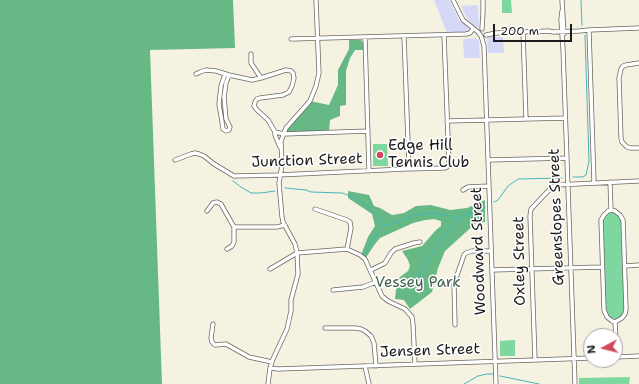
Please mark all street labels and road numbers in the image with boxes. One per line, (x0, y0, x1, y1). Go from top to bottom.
street label: Greenslopes Street (546, 148, 568, 286)
street label: Junction Street (251, 150, 363, 172)
street label: Woodward Street (468, 186, 490, 316)
street label: Oxley Street (510, 216, 530, 306)
street label: Jensen Street (380, 340, 480, 362)

